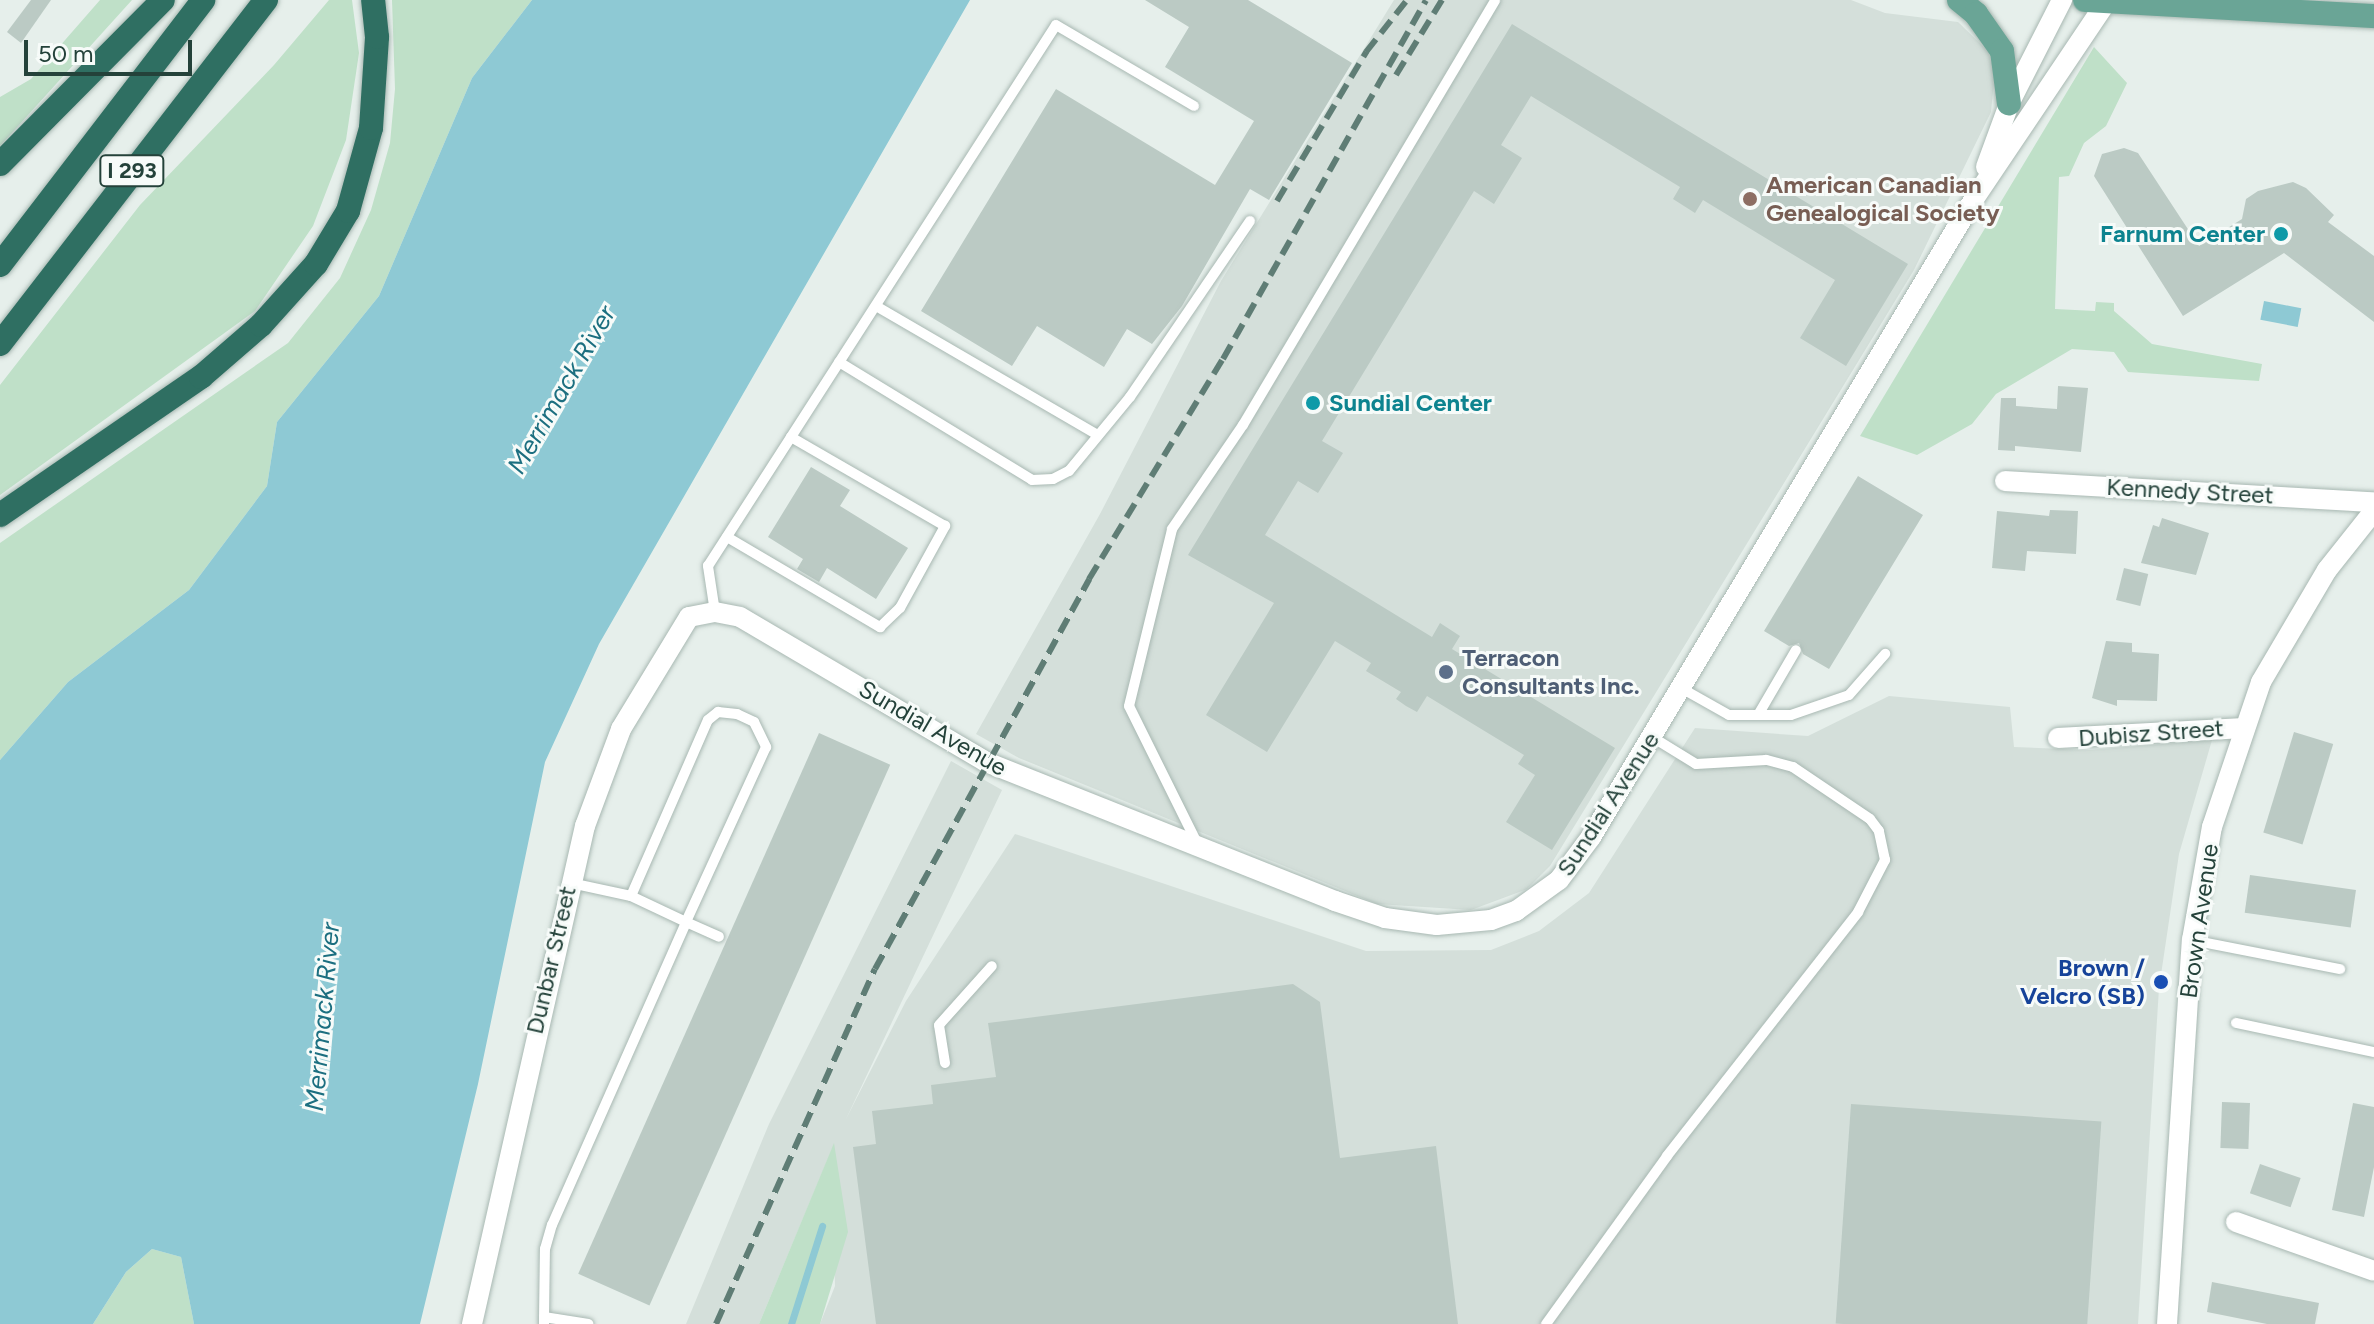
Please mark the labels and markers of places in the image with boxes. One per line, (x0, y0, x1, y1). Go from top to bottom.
place label: American Canadian Genealogical Society (1766, 171, 2000, 227)
marker: American Canadian Genealogical Society (1741, 190, 1759, 208)
place label: Farnum Center (2100, 220, 2265, 248)
marker: Farnum Center (2272, 225, 2290, 243)
place label: Sundial Center (1329, 389, 1492, 417)
marker: Sundial Center (1304, 394, 1322, 412)
place label: Terracon Consultants Inc. (1462, 644, 1640, 700)
marker: Terracon Consultants Inc. (1437, 663, 1455, 681)
place label: Brown / Velcro (SB) (2020, 954, 2145, 1010)
marker: Brown / Velcro (SB) (2152, 973, 2170, 991)

